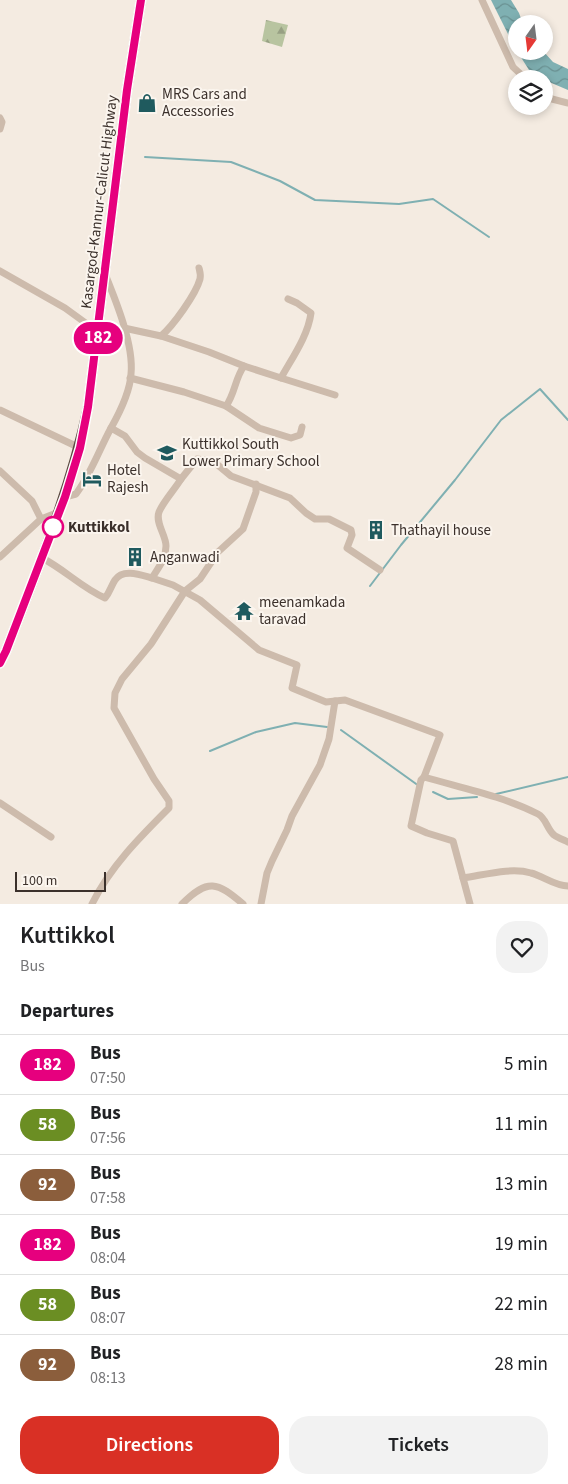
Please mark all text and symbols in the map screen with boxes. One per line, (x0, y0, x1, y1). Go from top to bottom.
north arrow (508, 15, 552, 60)
map controls (508, 15, 553, 115)
button: layers (508, 70, 553, 115)
place label: MRS Cars and Accessories (162, 84, 247, 122)
shop icon: MRS Cars and Accessories (136, 92, 158, 114)
street label: Kasargod-Kannur-Calicut Highway (76, 94, 123, 310)
line badge: 182 (69, 322, 127, 354)
text: 182 (84, 325, 112, 350)
place label: Kuttikkol South Lower Primary School (182, 434, 320, 472)
school or university icon: Kuttikkol South Lower Primary School (156, 442, 178, 464)
place label: Hotel Rajesh (107, 460, 149, 498)
hotel icon: Hotel Rajesh (81, 468, 103, 490)
marker: Kuttikkol (42, 516, 64, 538)
place label: Kuttikkol (68, 517, 130, 538)
building icon: Thathayil house (365, 519, 387, 541)
place label: Thathayil house (391, 520, 491, 541)
building icon: Anganwadi (124, 546, 146, 568)
place label: Anganwadi (150, 547, 220, 568)
place label: meenamkada taravad (259, 592, 345, 630)
temple icon: meenamkada taravad (233, 600, 255, 622)
scale bar (15, 869, 106, 892)
text: 100 m (22, 871, 57, 891)
text: Kuttikkol (20, 918, 115, 953)
button: heart (496, 921, 548, 973)
text: Bus (20, 955, 45, 977)
text: Departures (20, 998, 114, 1025)
text: Bus (90, 1040, 121, 1067)
text: 5 min (504, 1051, 548, 1078)
text: 182 (33, 1052, 62, 1077)
text: 07:50 (90, 1067, 126, 1089)
text: Bus (90, 1100, 121, 1127)
text: 11 min (494, 1111, 548, 1138)
text: 58 (38, 1112, 57, 1137)
text: 07:56 (90, 1127, 126, 1149)
text: Bus (90, 1160, 121, 1187)
text: 13 min (494, 1171, 548, 1198)
text: 92 (38, 1172, 57, 1197)
text: 07:58 (90, 1187, 126, 1209)
text: Bus (90, 1220, 121, 1247)
text: 19 min (494, 1231, 548, 1258)
text: 182 (33, 1232, 62, 1257)
text: 08:04 (90, 1247, 126, 1269)
text: Bus (90, 1280, 121, 1307)
text: 22 min (494, 1291, 548, 1318)
text: 58 (38, 1292, 57, 1317)
text: 08:07 (90, 1307, 126, 1329)
text: Bus (90, 1340, 121, 1367)
text: 28 min (494, 1351, 548, 1378)
text: 92 (38, 1352, 57, 1377)
text: 08:13 (90, 1367, 126, 1389)
button: Directions (20, 1416, 279, 1474)
button: Tickets (289, 1416, 548, 1474)

